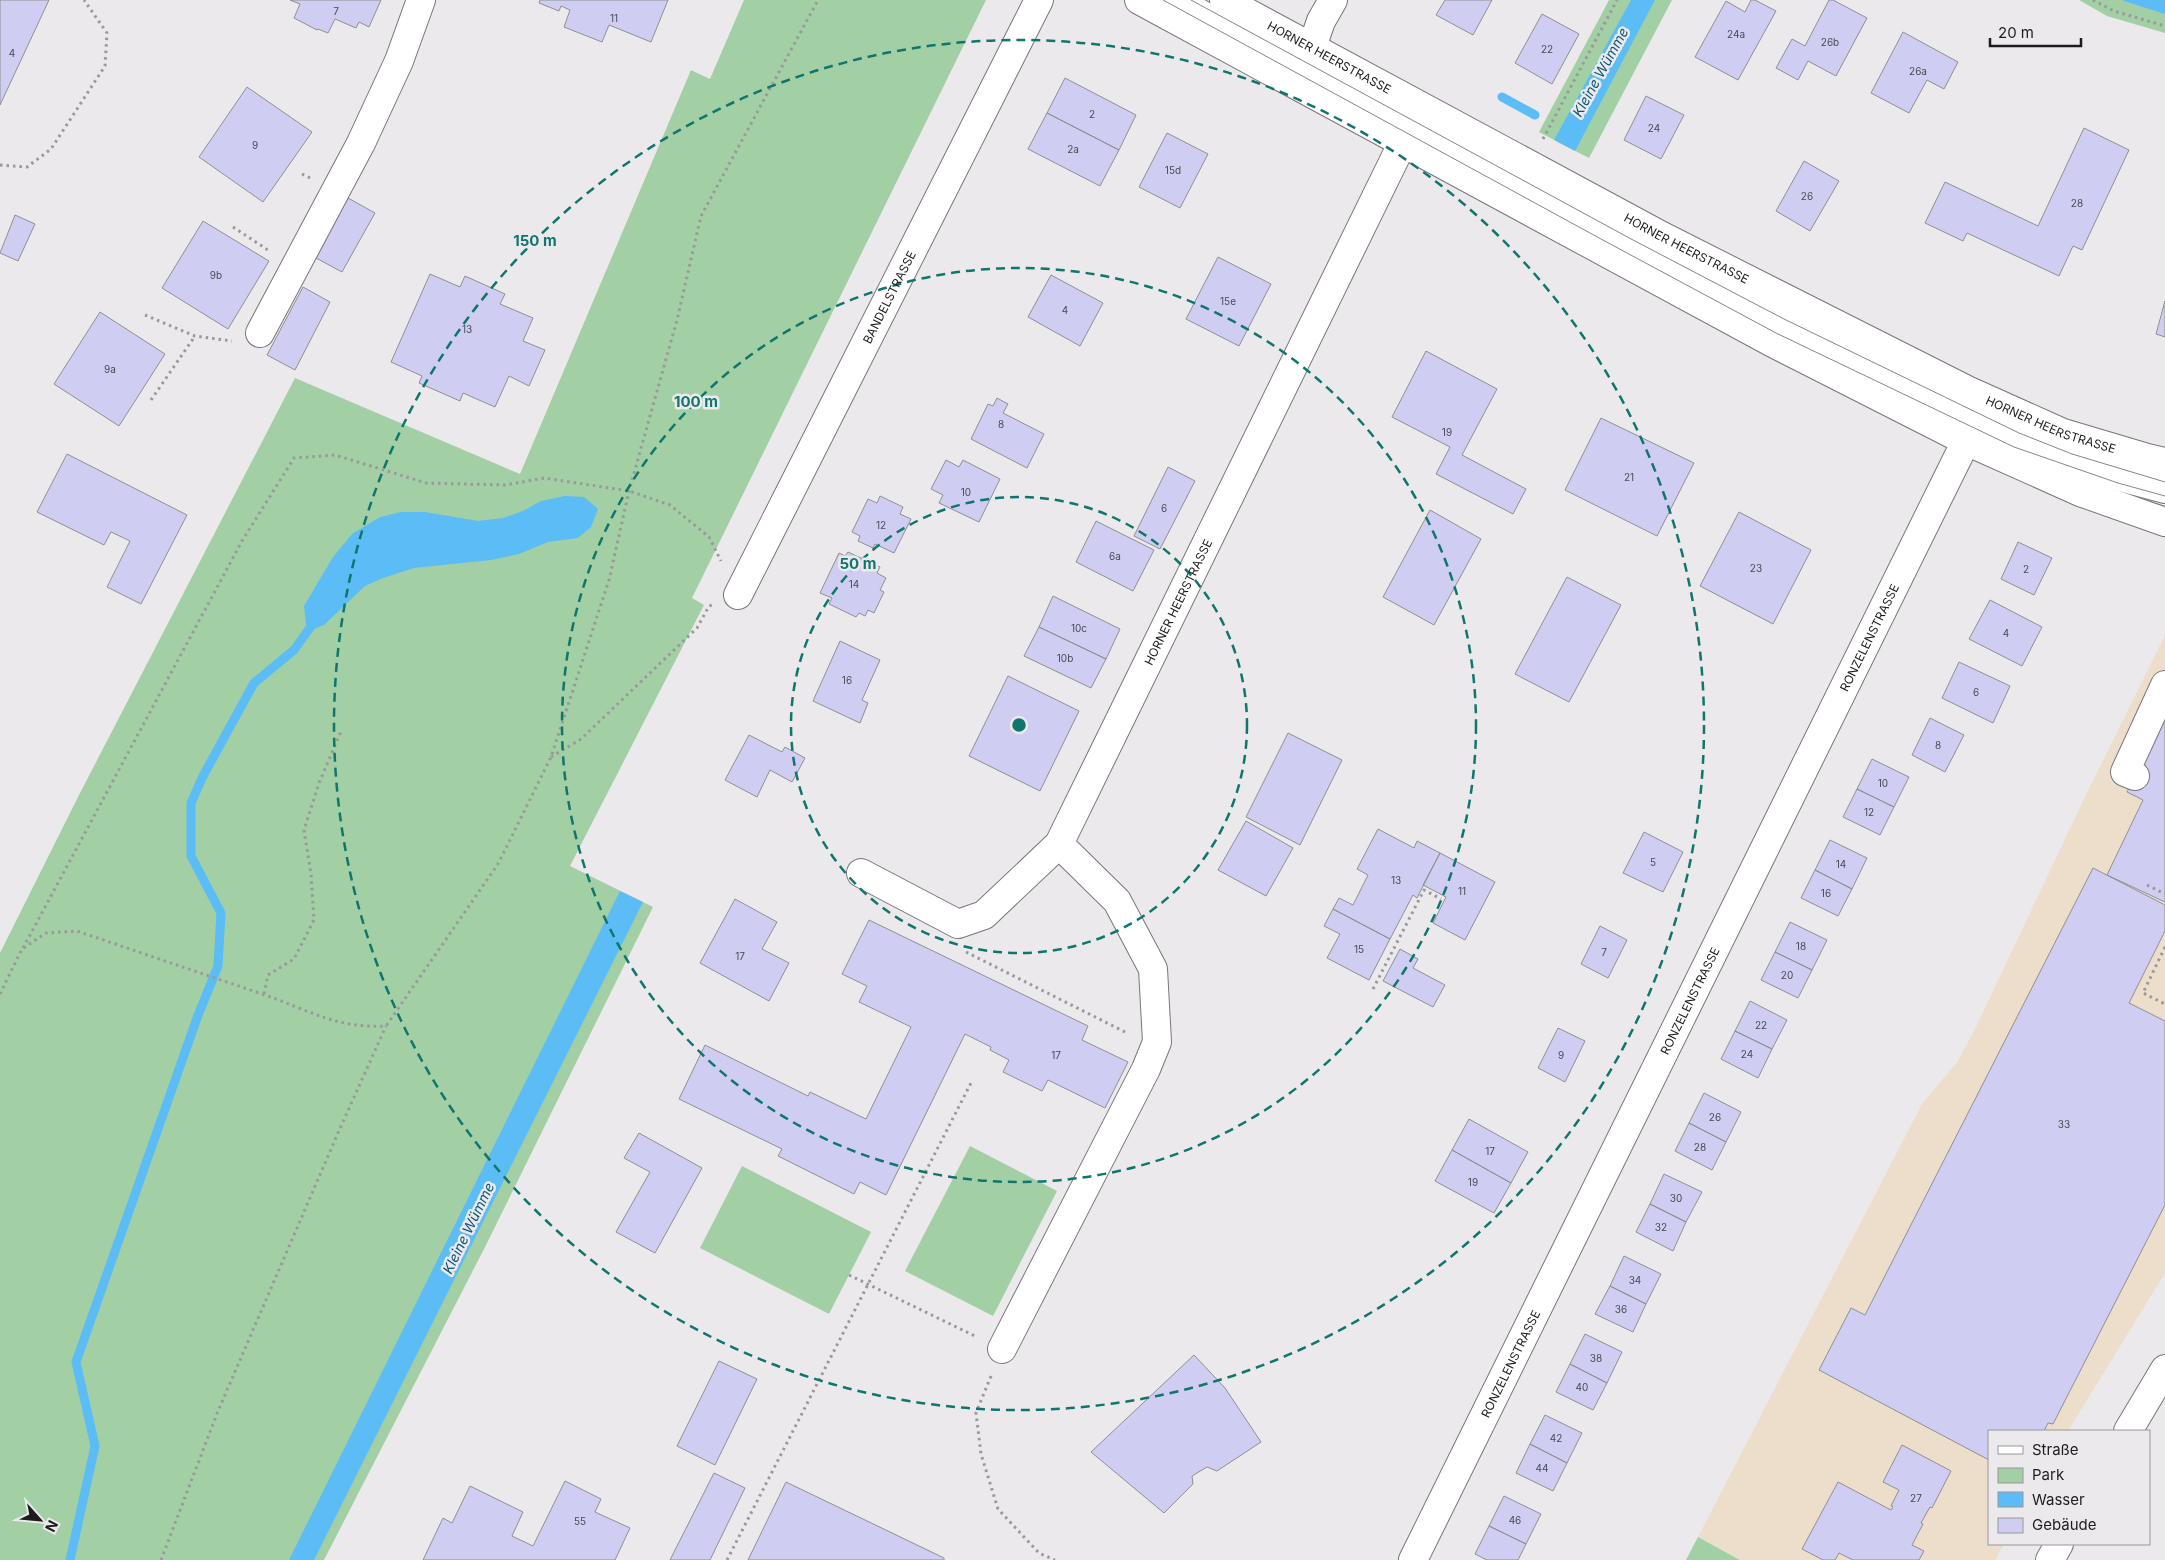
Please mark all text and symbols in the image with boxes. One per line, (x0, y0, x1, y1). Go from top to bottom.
house number: 7 (333, 5, 339, 17)
house number: 11 (610, 12, 618, 24)
scale bar (1990, 15, 2081, 47)
street label: HORNER HEERSTRASSE (1265, 17, 1394, 96)
text: 20 m (1998, 23, 2034, 42)
water label: Kleine Wümme (1569, 24, 1631, 120)
house number: 24a (1727, 28, 1745, 40)
house number: 26b (1821, 36, 1839, 48)
house number: 22 (1541, 43, 1553, 55)
house number: 4 (9, 47, 15, 59)
house number: 26a (1909, 65, 1927, 77)
house number: 2 (1089, 108, 1095, 120)
house number: 24 (1648, 122, 1660, 134)
house number: 9 (252, 139, 258, 151)
house number: 2a (1067, 143, 1079, 155)
house number: 15d (1165, 164, 1181, 176)
house number: 26 (1801, 190, 1813, 202)
house number: 28 (2071, 197, 2083, 209)
street label: HORNER HEERSTRASSE (1622, 210, 1752, 286)
text: 150 m (513, 231, 557, 250)
street label: BANDELSTRASSE (859, 248, 918, 346)
house number: 9b (210, 269, 222, 281)
house number: 15e (1220, 295, 1236, 307)
house number: 4 (1062, 304, 1068, 316)
house number: 13 (462, 323, 472, 335)
house number: 9a (104, 363, 116, 375)
text: 100 m (674, 392, 718, 411)
street label: HORNER HEERSTRASSE (1984, 392, 2118, 456)
house number: 8 (998, 418, 1004, 430)
house number: 19 (1442, 426, 1452, 438)
house number: 21 (1624, 471, 1634, 483)
house number: 10 (961, 486, 971, 498)
house number: 6 (1161, 502, 1167, 514)
house number: 12 (876, 519, 886, 531)
street label: HORNER HEERSTRASSE (1140, 536, 1215, 667)
house number: 6a (1109, 550, 1121, 562)
text: 50 m (840, 554, 876, 573)
house number: 23 (1750, 562, 1762, 574)
house number: 2 (2023, 563, 2029, 575)
house number: 14 (849, 578, 859, 590)
street label: RONZELENSTRASSE (1836, 581, 1902, 694)
house number: 10c (1071, 622, 1087, 634)
house number: 4 (2003, 627, 2009, 639)
house number: 10b (1057, 652, 1073, 664)
house number: 16 (842, 674, 852, 686)
house number: 6 (1973, 686, 1979, 698)
centre of rings (1010, 716, 1028, 734)
house number: 8 (1935, 739, 1941, 751)
house number: 10 (1878, 777, 1888, 789)
house number: 12 (1864, 806, 1874, 818)
house number: 5 (1650, 856, 1656, 868)
house number: 14 (1836, 858, 1846, 870)
house number: 13 (1391, 874, 1401, 886)
house number: 11 (1458, 885, 1466, 897)
house number: 16 (1821, 887, 1831, 899)
house number: 18 (1796, 940, 1806, 952)
house number: 15 (1354, 943, 1364, 955)
street label: RONZELENSTRASSE (1657, 944, 1722, 1057)
house number: 7 (1601, 946, 1607, 958)
house number: 17 (735, 950, 745, 962)
house number: 20 (1781, 969, 1793, 981)
house number: 22 (1755, 1019, 1767, 1031)
house number: 24 (1741, 1048, 1753, 1060)
house number: 17 (1051, 1049, 1061, 1061)
house number: 9 (1558, 1049, 1564, 1061)
house number: 26 (1709, 1111, 1721, 1123)
house number: 33 (2058, 1118, 2070, 1130)
house number: 28 (1694, 1141, 1706, 1153)
house number: 17 (1485, 1145, 1495, 1157)
house number: 19 (1468, 1176, 1478, 1188)
water label: Kleine Wümme (439, 1180, 497, 1276)
house number: 30 (1670, 1192, 1682, 1204)
house number: 32 (1655, 1221, 1667, 1233)
house number: 34 (1629, 1274, 1641, 1286)
house number: 36 (1615, 1303, 1627, 1315)
street label: RONZELENSTRASSE (1477, 1307, 1543, 1420)
house number: 38 (1590, 1352, 1602, 1364)
house number: 40 (1576, 1381, 1588, 1393)
legend (1988, 1430, 2150, 1545)
house number: 42 (1550, 1432, 1562, 1444)
text: Straße (2032, 1440, 2079, 1459)
house number: 44 (1536, 1462, 1548, 1474)
text: Park (2032, 1465, 2065, 1484)
text: Wasser (2032, 1490, 2085, 1509)
house number: 27 (1910, 1492, 1922, 1504)
north arrow (15, 1495, 65, 1545)
house number: 46 (1509, 1514, 1521, 1526)
house number: 55 (574, 1515, 586, 1527)
text: Gebäude (2032, 1515, 2097, 1534)
text: N (42, 1518, 62, 1535)

